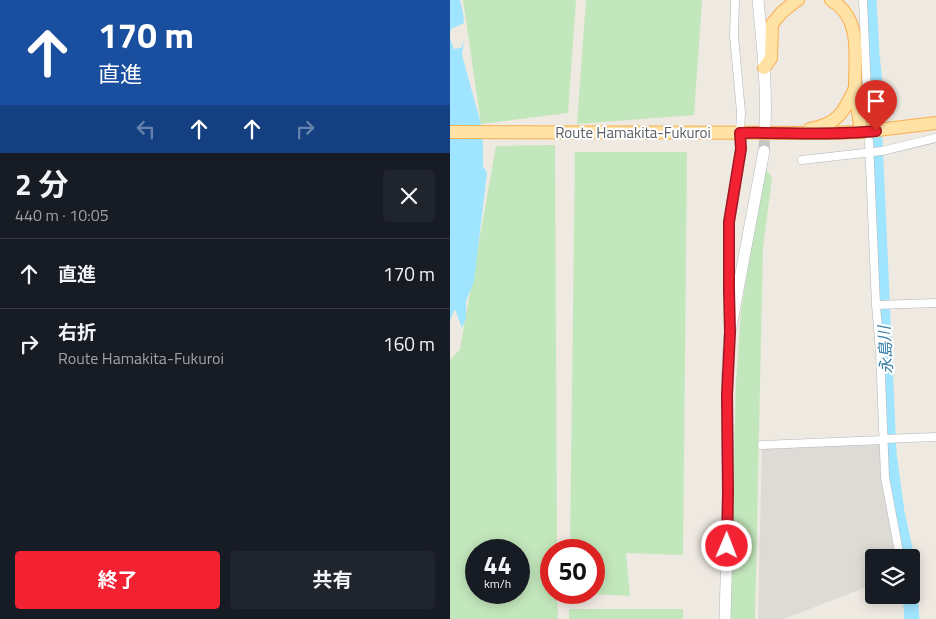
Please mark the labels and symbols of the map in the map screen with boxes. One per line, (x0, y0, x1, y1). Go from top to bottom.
pin (855, 80, 897, 131)
street label: Route Hamakita-Fukuroi (555, 121, 711, 144)
water label: 永島川 (872, 323, 898, 375)
position arrow (700, 519, 752, 571)
speed limit sign: 50 (540, 539, 605, 604)

